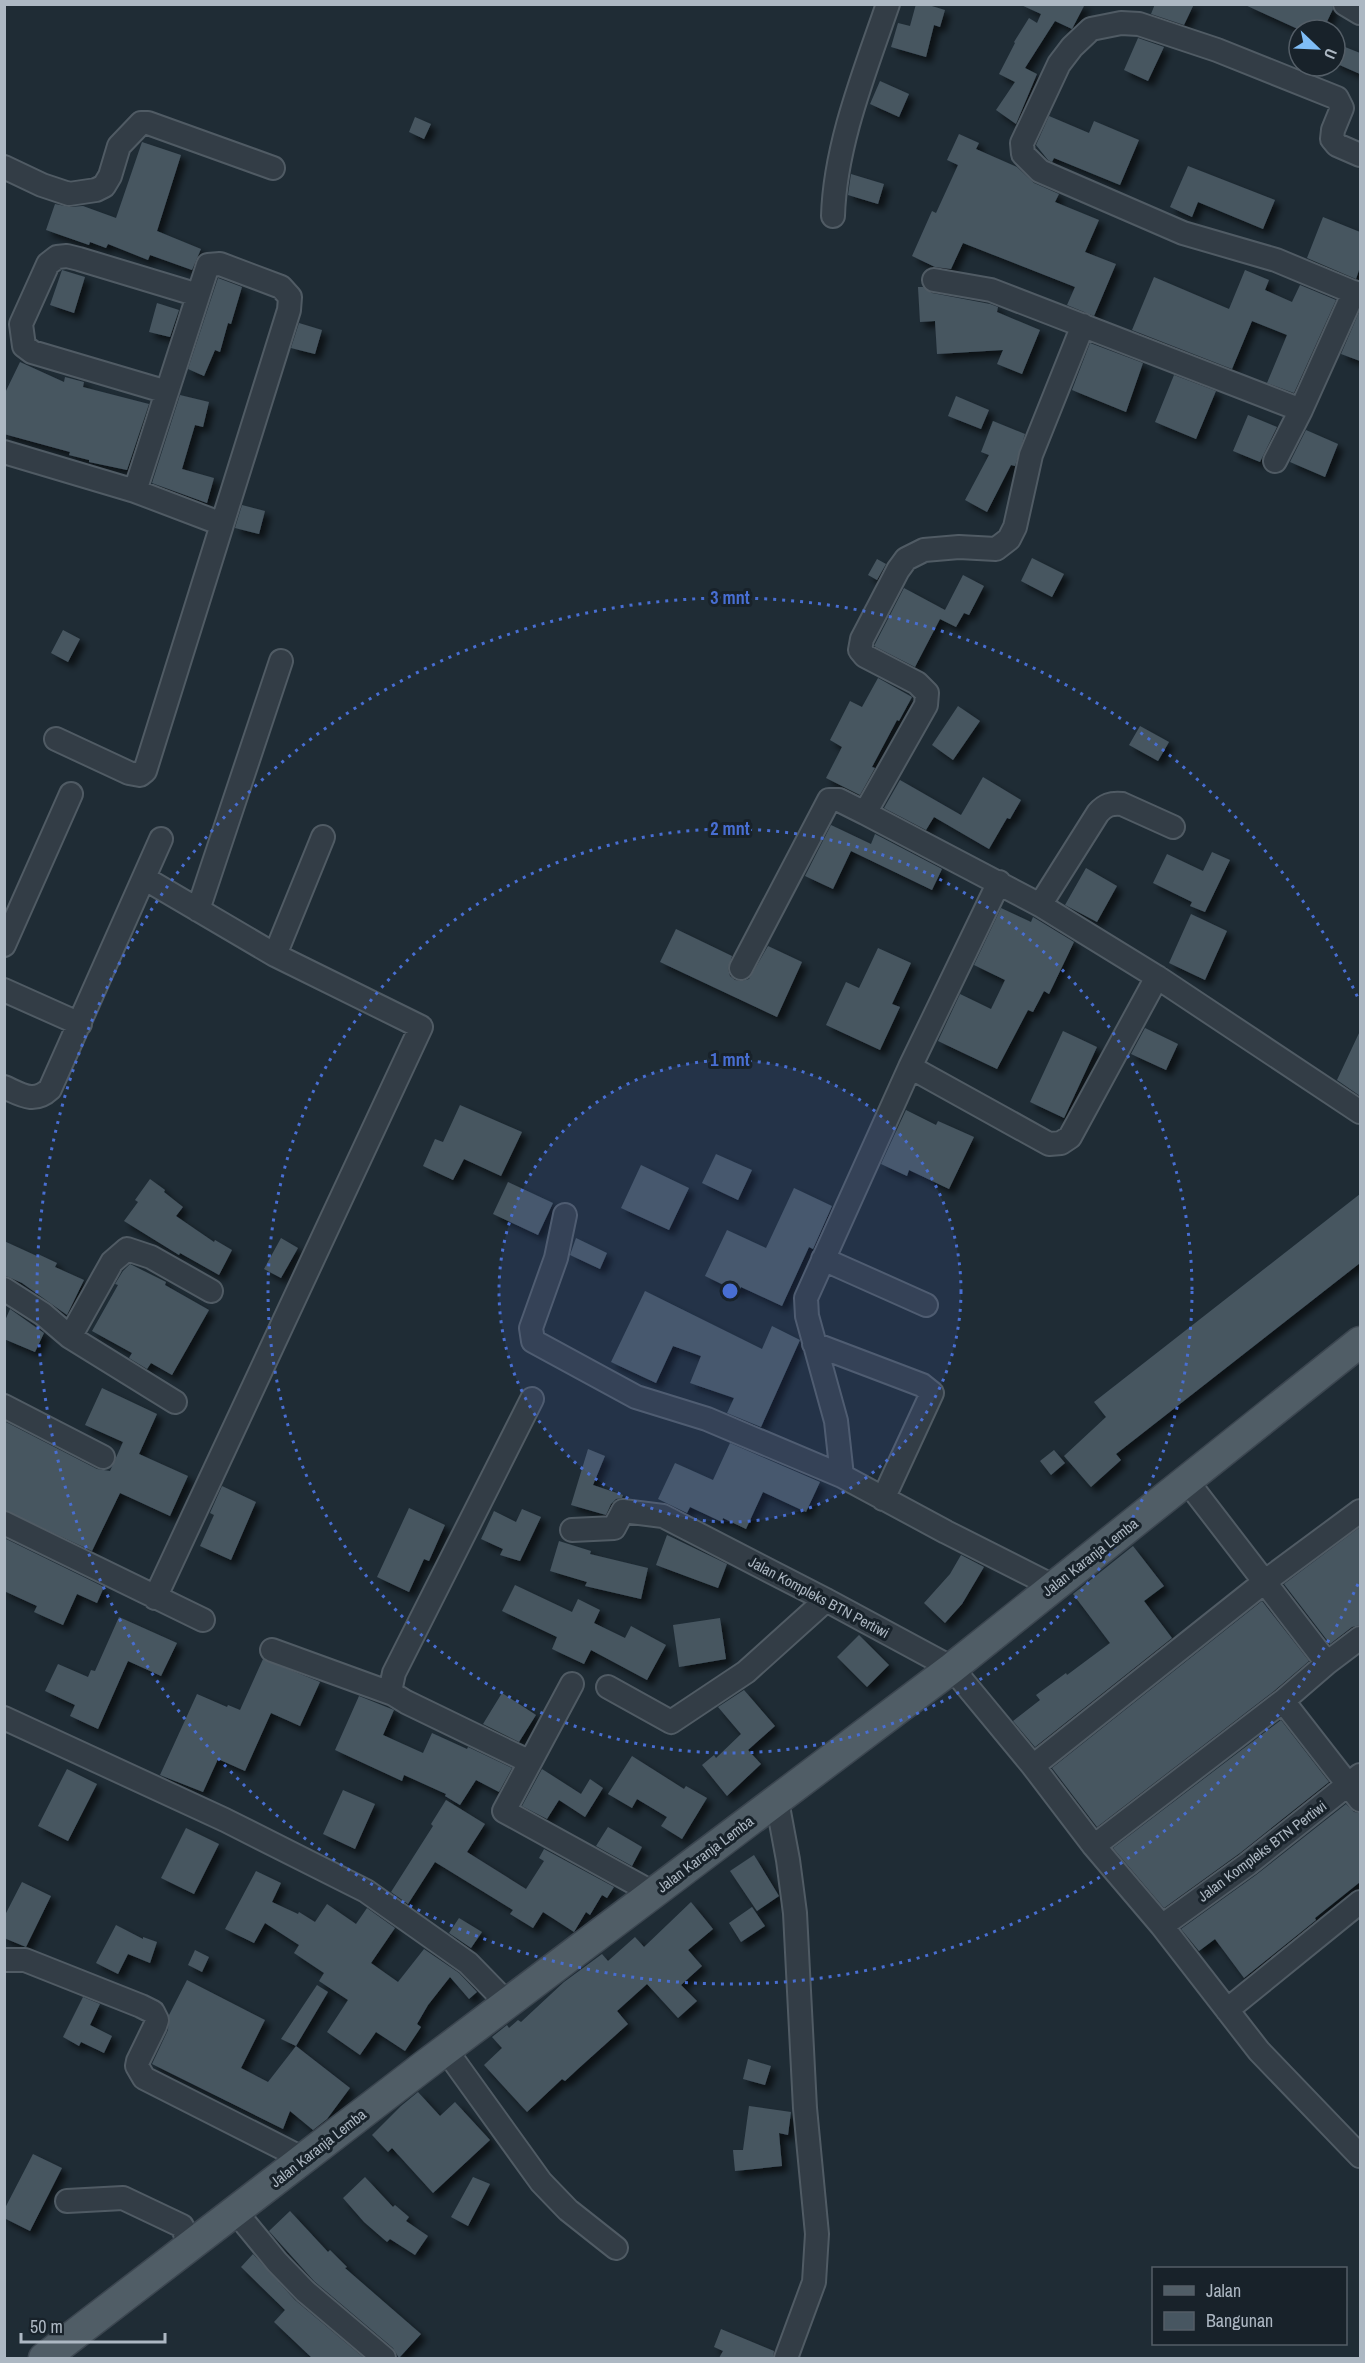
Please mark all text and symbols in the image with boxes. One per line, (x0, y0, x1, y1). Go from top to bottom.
north arrow (1287, 18, 1347, 78)
text: U (1319, 45, 1343, 63)
text: 3 mnt (710, 585, 750, 610)
text: 2 mnt (710, 816, 750, 841)
text: 1 mnt (710, 1047, 750, 1072)
centre of rings (720, 1281, 740, 1301)
street label: Jalan Karanja Lemba (1038, 1513, 1142, 1601)
street label: Jalan Kompleks BTN Pertiwi (745, 1551, 893, 1643)
street label: Jalan Kompleks BTN Pertiwi (1193, 1796, 1331, 1906)
street label: Jalan Karanja Lemba (652, 1811, 758, 1897)
street label: Jalan Karanja Lemba (266, 2104, 370, 2192)
legend (1152, 2267, 1347, 2345)
text: Jalan (1206, 2278, 1241, 2303)
scale bar (21, 2306, 165, 2344)
text: Bangunan (1206, 2308, 1273, 2333)
text: 50 m (30, 2314, 63, 2339)

